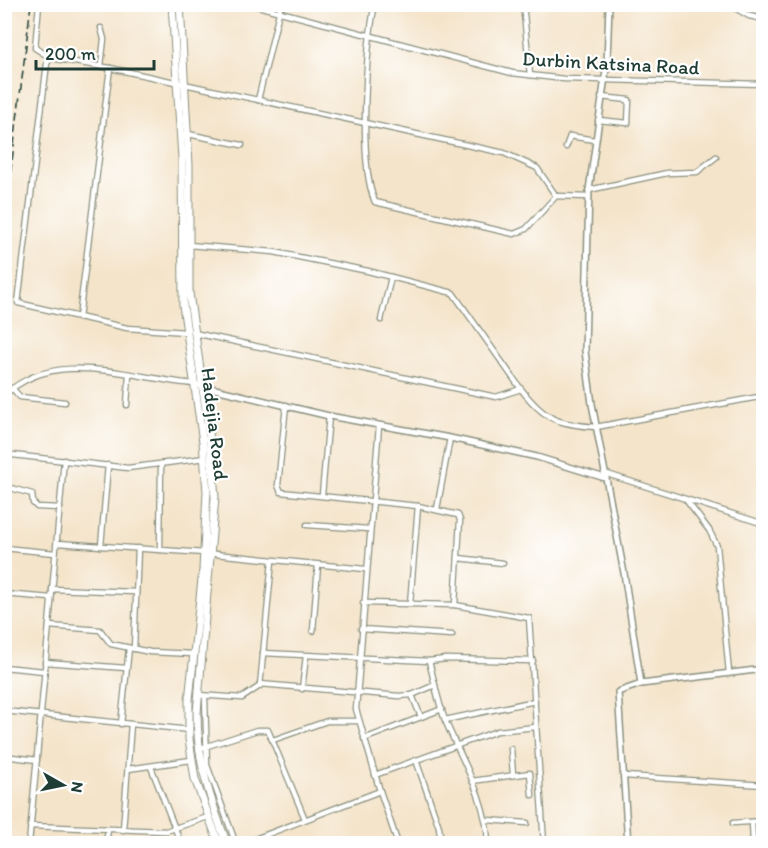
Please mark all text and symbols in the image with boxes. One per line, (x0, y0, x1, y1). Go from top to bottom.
scale bar (36, 33, 154, 71)
text: 200 m (45, 43, 96, 65)
street label: Durbin Katsina Road (522, 46, 700, 80)
street label: Hadejia Road (196, 366, 234, 482)
north arrow (33, 755, 93, 815)
text: N (67, 780, 88, 794)

